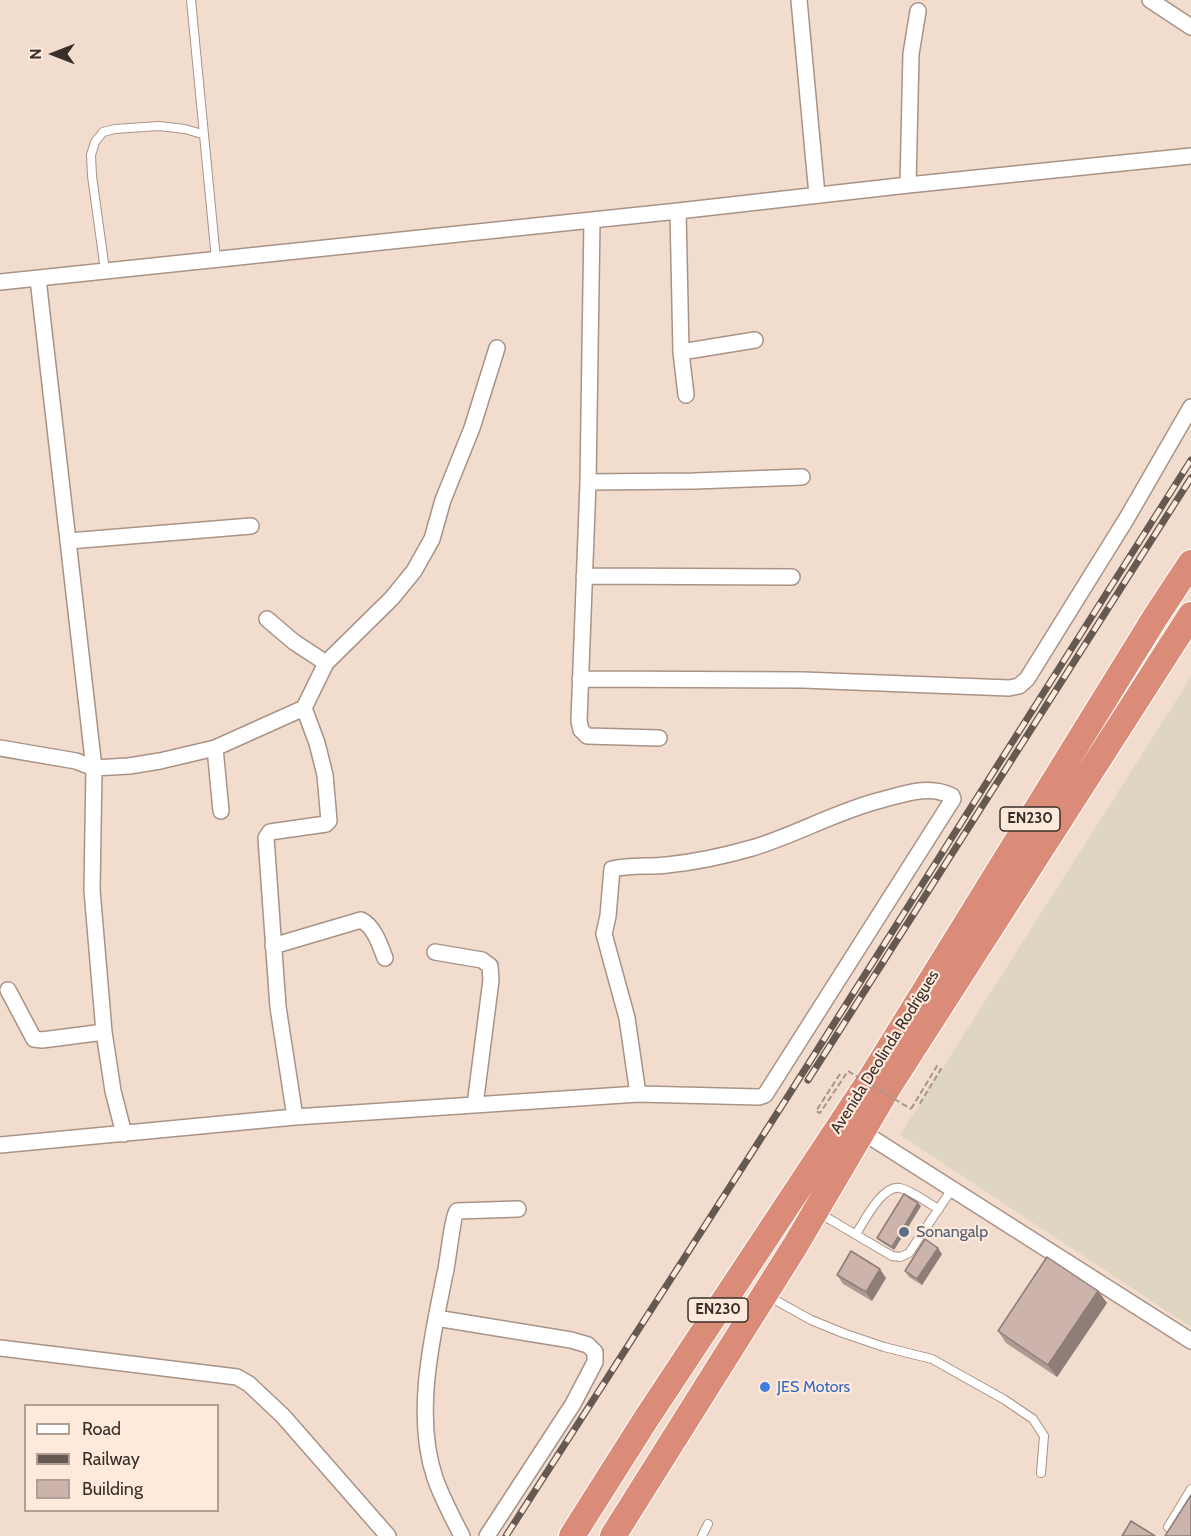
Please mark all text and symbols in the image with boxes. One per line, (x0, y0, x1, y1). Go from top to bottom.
north arrow (24, 24, 84, 84)
text: N (26, 48, 45, 60)
road number: EN230 (1000, 807, 1060, 831)
street label: Avenida Deolinda Rodrigues (827, 967, 943, 1137)
place label: Sonangalp (916, 1222, 988, 1242)
marker: Sonangalp (897, 1225, 911, 1239)
road number: EN230 (688, 1298, 748, 1322)
place label: JES Motors (777, 1377, 850, 1397)
marker: JES Motors (758, 1380, 772, 1394)
legend (24, 1404, 219, 1512)
text: Road (82, 1418, 121, 1440)
text: Railway (82, 1448, 140, 1470)
text: Building (82, 1478, 143, 1500)

